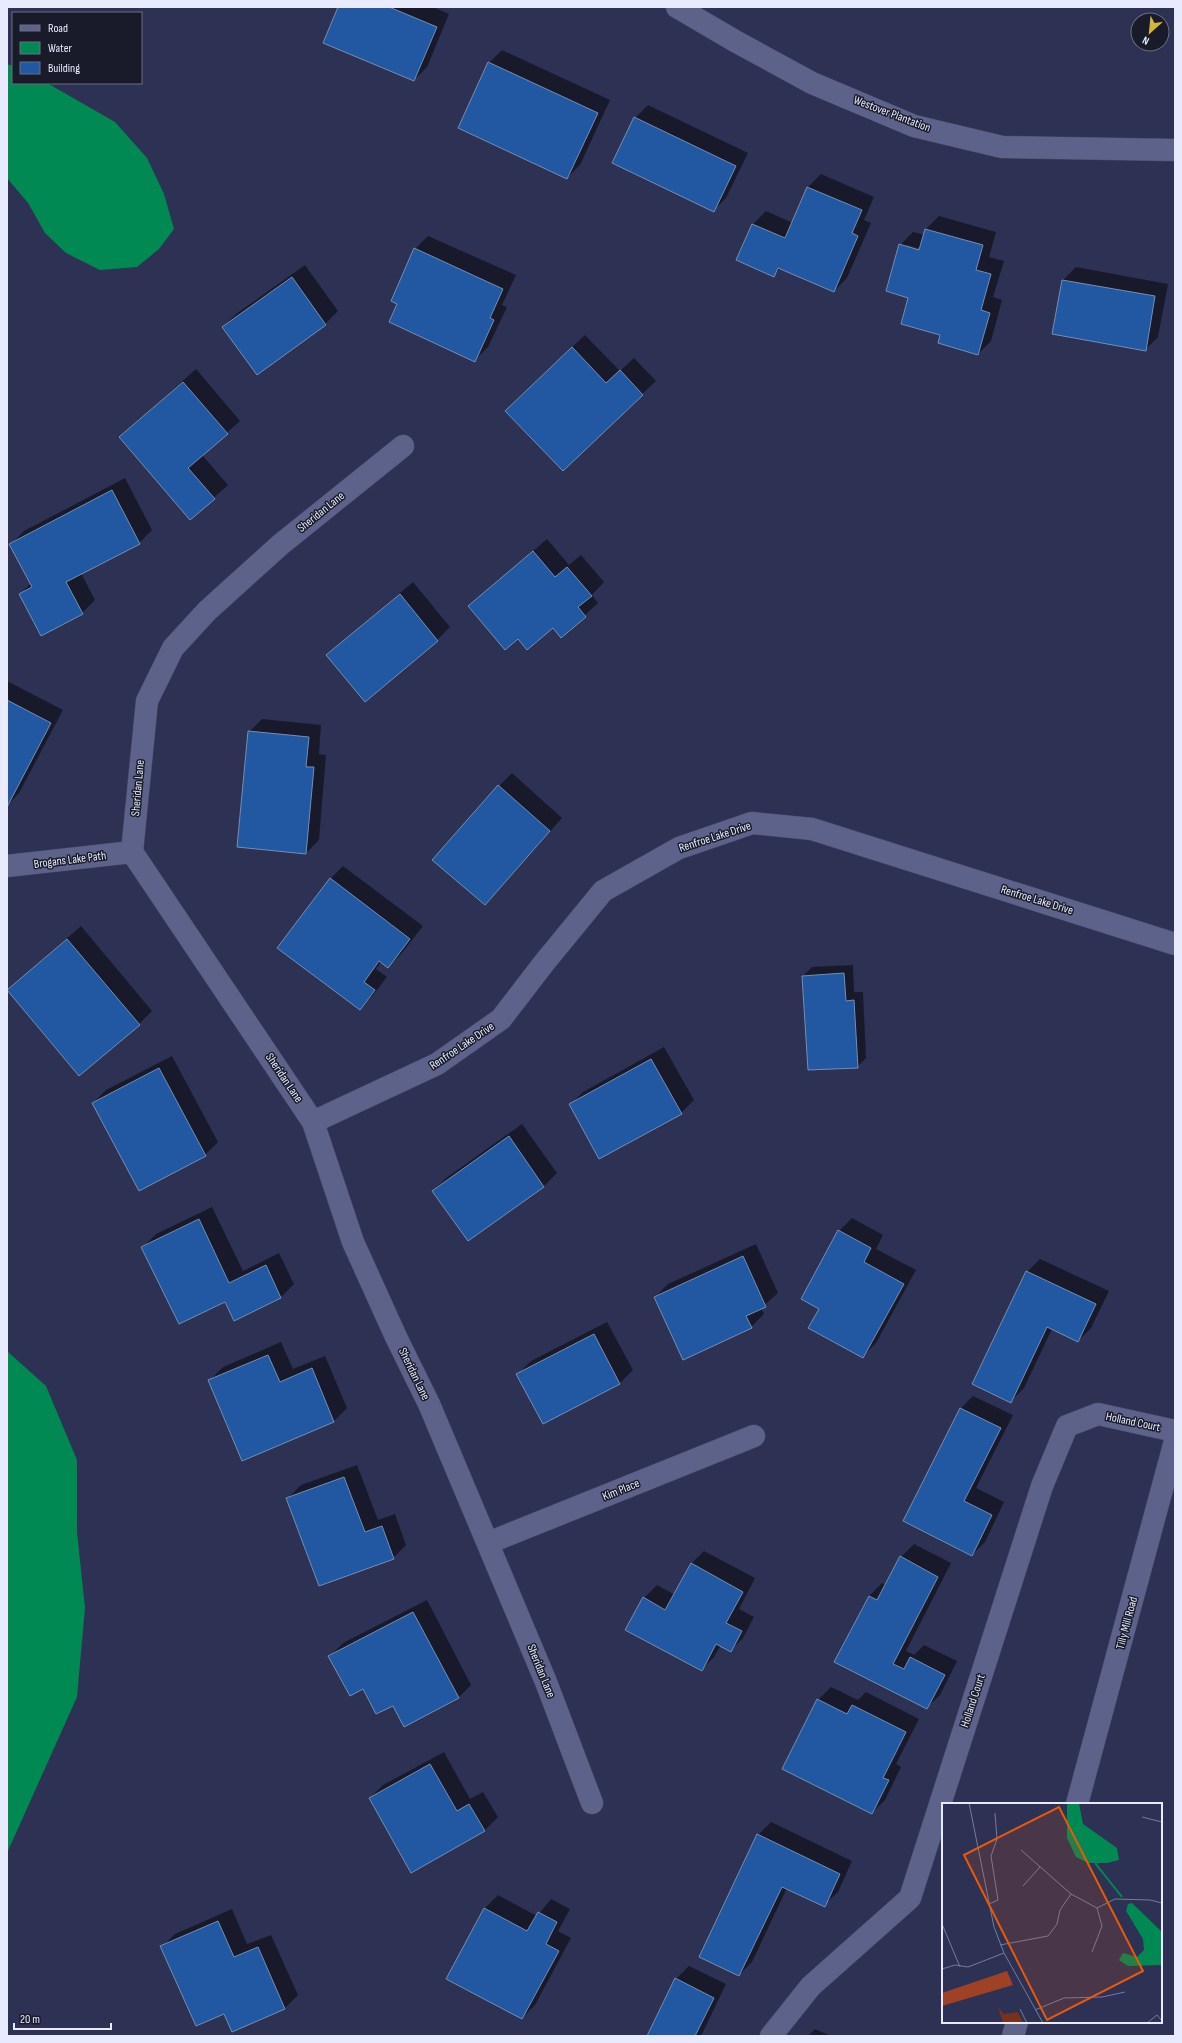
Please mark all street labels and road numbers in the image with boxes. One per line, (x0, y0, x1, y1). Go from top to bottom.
street label: Westover Plantation (851, 92, 933, 136)
street label: Sheridan Lane (294, 488, 348, 536)
street label: Sheridan Lane (128, 759, 148, 817)
street label: Renfroe Lake Drive (677, 818, 753, 856)
street label: Brogans Lake Path (33, 848, 107, 872)
street label: Renfroe Lake Drive (999, 882, 1075, 918)
street label: Renfroe Lake Drive (427, 1019, 497, 1073)
street label: Sheridan Lane (262, 1050, 306, 1106)
street label: Sheridan Lane (395, 1345, 433, 1403)
street label: Holland Court (1104, 1409, 1162, 1435)
street label: Kim Place (600, 1476, 642, 1504)
street label: Tilly Mill Road (1113, 1595, 1141, 1651)
street label: Sheridan Lane (523, 1642, 559, 1700)
street label: Holland Court (957, 1672, 989, 1730)

